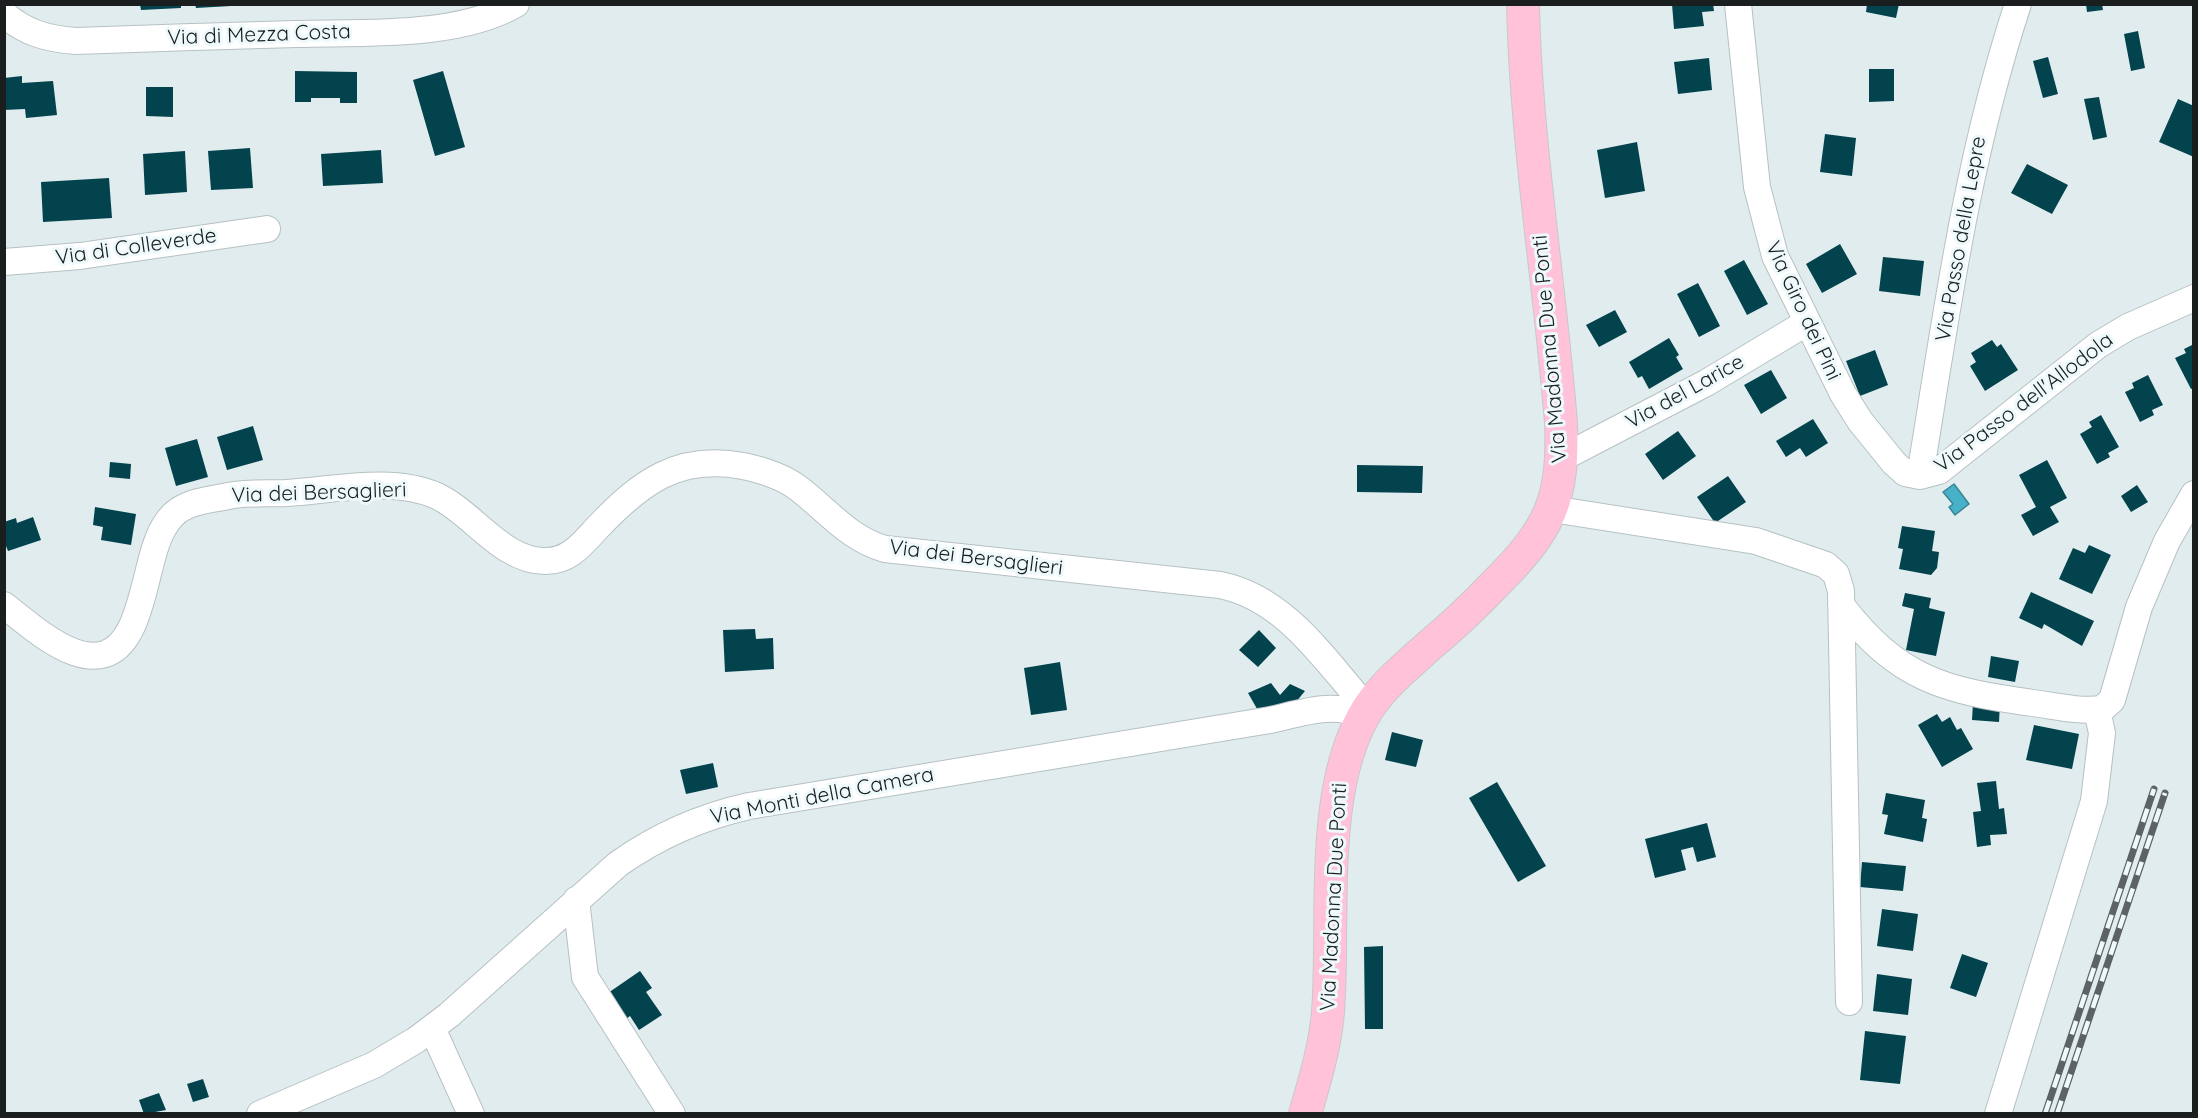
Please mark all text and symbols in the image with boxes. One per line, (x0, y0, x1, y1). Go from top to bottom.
street label: Via di Mezza Costa (167, 19, 351, 51)
street label: Via Passo della Lepre (1931, 134, 1991, 344)
street label: Via di Colleverde (54, 223, 218, 271)
street label: Via Madonna Due Ponti (1527, 234, 1573, 464)
street label: Via Giro dei Pini (1760, 237, 1846, 385)
street label: Via Passo dell'Allodola (1930, 328, 2118, 478)
street label: Via del Larice (1621, 349, 1749, 435)
street label: Via dei Bersaglieri (231, 477, 407, 509)
street label: Via dei Bersaglieri (888, 535, 1064, 581)
street label: Via Monti della Camera (708, 762, 936, 830)
street label: Via Madonna Due Ponti (1315, 782, 1353, 1012)

